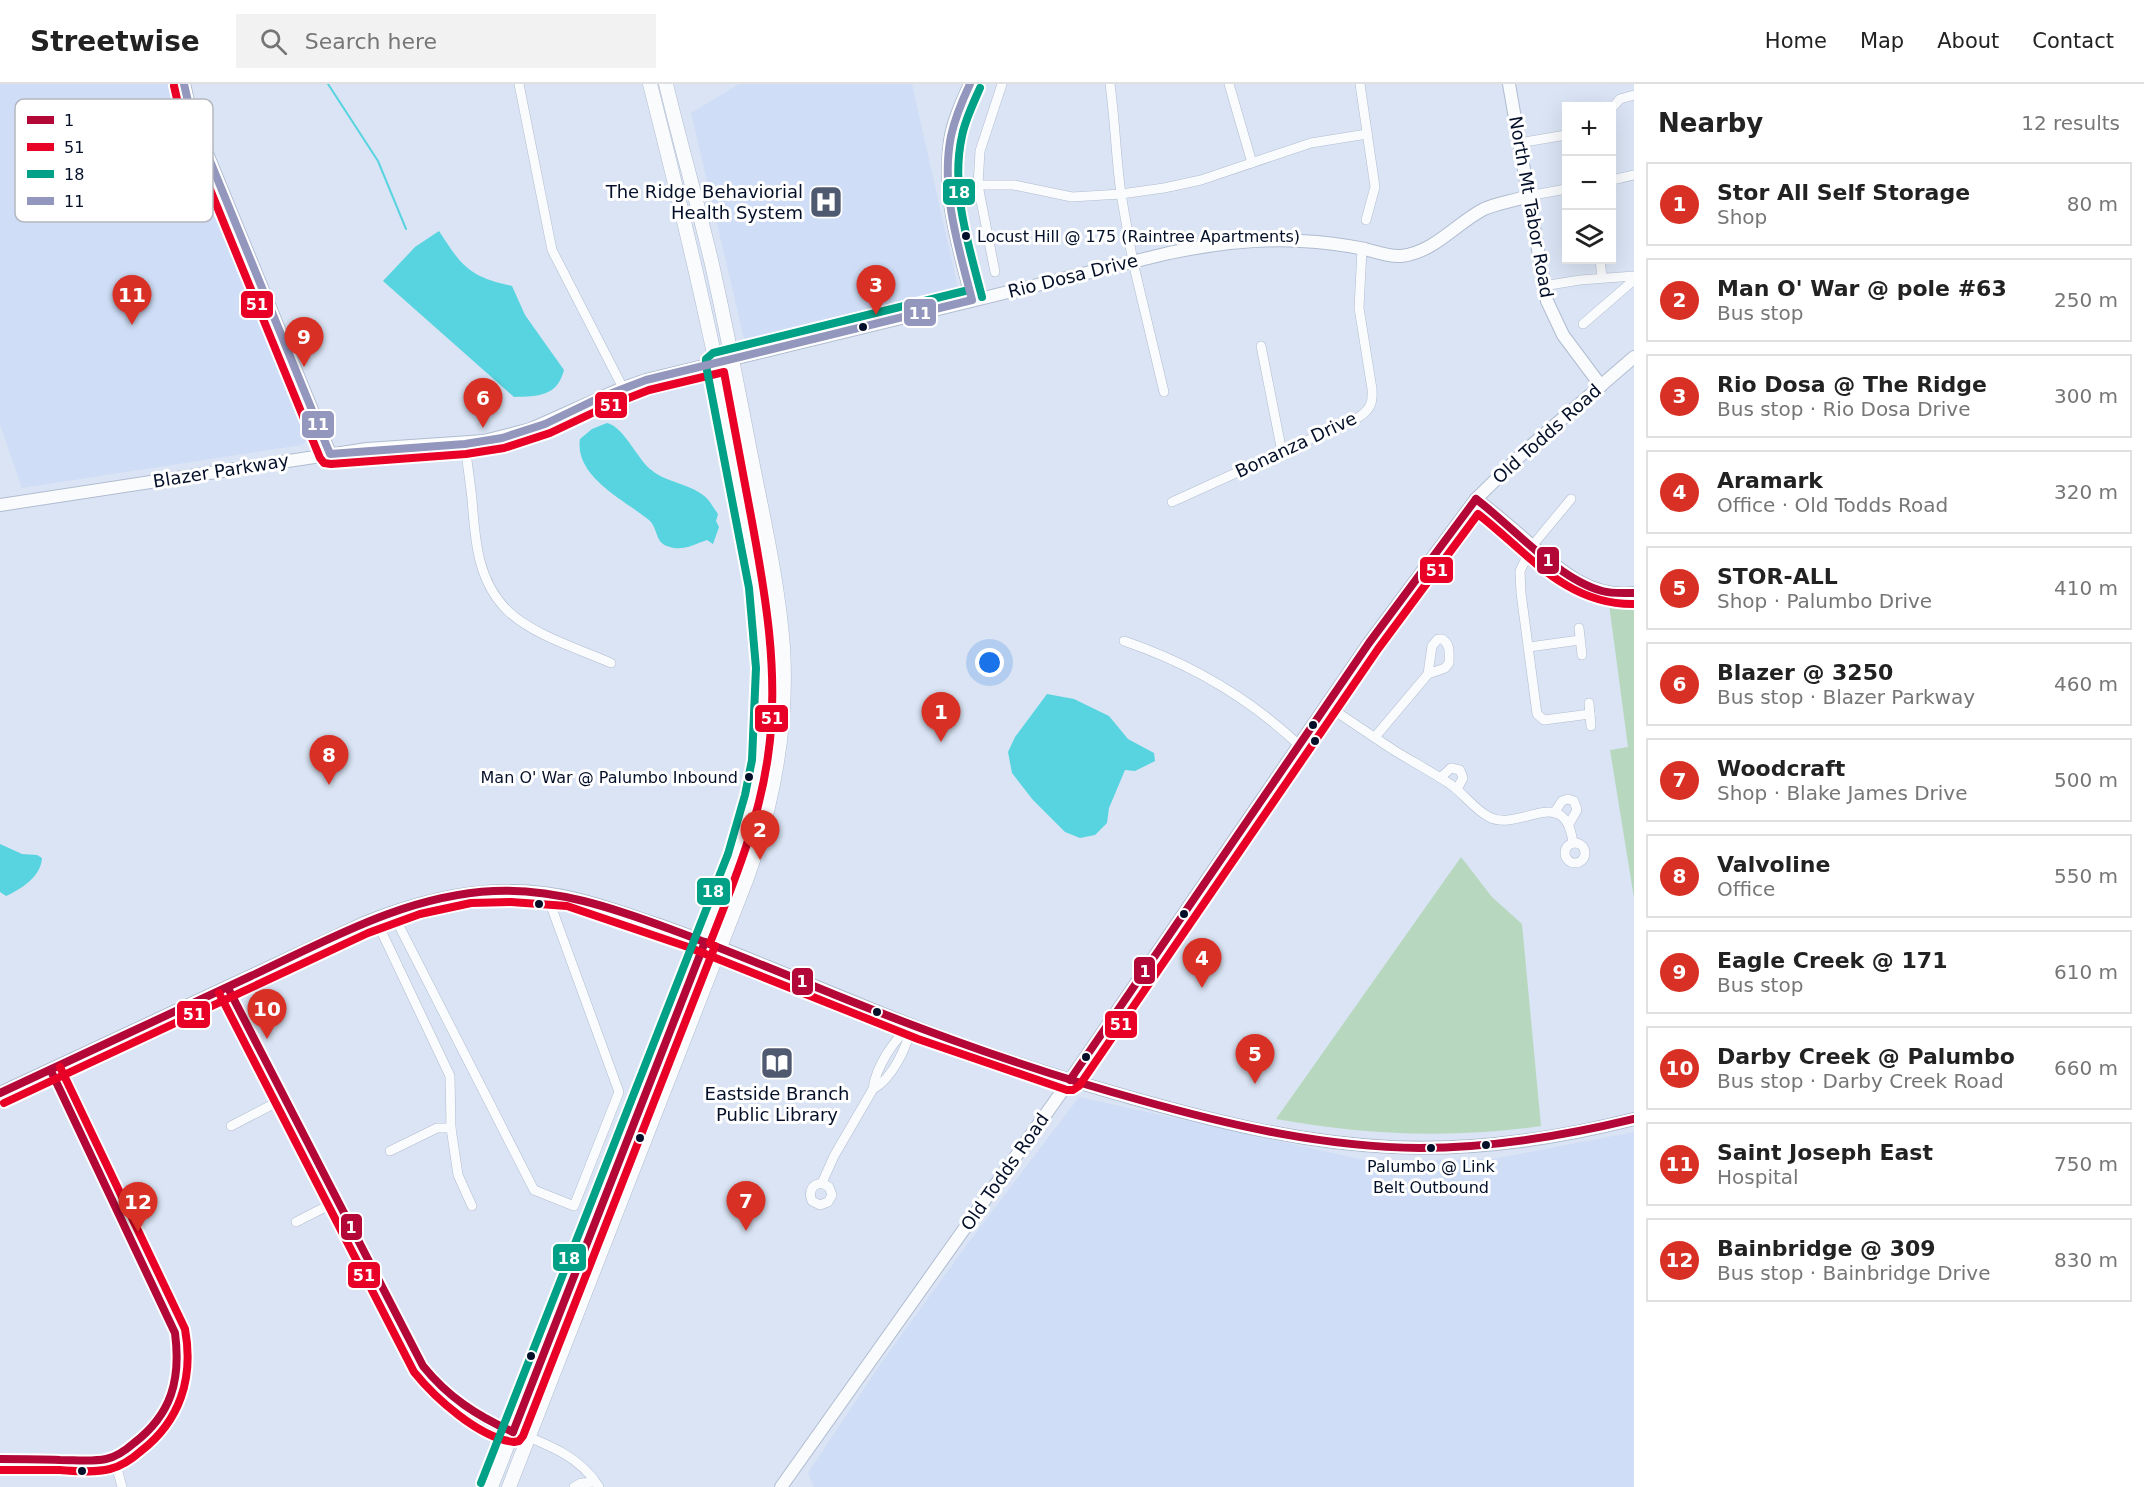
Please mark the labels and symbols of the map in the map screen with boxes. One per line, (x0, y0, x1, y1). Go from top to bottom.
legend (15, 99, 213, 222)
text: 1 (64, 111, 74, 130)
street label: North Mt Tabor Road (1505, 114, 1558, 299)
text: 51 (64, 138, 84, 157)
text: 18 (64, 165, 84, 184)
line badge: 18 (942, 178, 976, 206)
place label: The Ridge Behaviorial Health System (605, 181, 803, 223)
text: 18 (948, 183, 970, 202)
hospital icon: The Ridge Behaviorial Health System (808, 184, 844, 220)
text: 11 (64, 192, 84, 211)
place label: Locust Hill @ 175 (Raintree Apartments) (977, 227, 1300, 246)
marker: Locust Hill @ 175 (Raintree Apartments) (960, 230, 972, 242)
street label: Rio Dosa Drive (1006, 249, 1140, 302)
pin: 3 (856, 266, 896, 315)
pin: 11 (112, 276, 152, 325)
line badge: 51 (240, 290, 274, 319)
text: 51 (246, 295, 268, 314)
line badge: 11 (903, 298, 937, 327)
text: 11 (909, 304, 931, 323)
pin: 9 (284, 318, 324, 367)
unlabelled marker (857, 321, 869, 333)
pin: 6 (464, 378, 502, 428)
street label: Old Todds Road (1488, 380, 1605, 488)
line badge: 51 (594, 391, 628, 419)
text: 51 (600, 396, 622, 415)
street label: Bonanza Drive (1232, 407, 1360, 482)
line badge: 11 (301, 410, 335, 439)
text: 11 (307, 415, 329, 434)
street label: Blazer Parkway (151, 449, 291, 492)
line badge: 1 (1536, 546, 1560, 575)
text: 1 (1542, 551, 1554, 570)
line badge: 51 (1419, 556, 1454, 584)
text: 51 (1426, 561, 1448, 580)
your location (975, 648, 1004, 677)
pin: 1 (922, 692, 960, 742)
line badge: 51 (754, 704, 789, 733)
text: 51 (761, 709, 783, 728)
unlabelled marker (1307, 719, 1319, 731)
unlabelled marker (1309, 735, 1321, 747)
pin: 8 (310, 736, 348, 785)
place label: Man O' War @ Palumbo Inbound (481, 768, 738, 787)
marker: Man O' War @ Palumbo Inbound (743, 771, 755, 783)
pin: 2 (740, 810, 780, 860)
line badge: 18 (696, 877, 731, 906)
text: 18 (702, 882, 724, 901)
unlabelled marker (533, 898, 545, 910)
unlabelled marker (1178, 908, 1190, 920)
pin: 4 (1182, 938, 1222, 988)
line badge: 1 (1133, 956, 1156, 985)
text: 1 (1139, 962, 1151, 981)
line badge: 1 (791, 967, 814, 996)
text: 1 (796, 972, 808, 991)
pin: 10 (248, 990, 286, 1039)
line badge: 51 (176, 1000, 211, 1029)
text: 51 (183, 1005, 205, 1024)
unlabelled marker (871, 1006, 883, 1018)
line badge: 51 (1104, 1010, 1138, 1039)
text: 51 (1110, 1015, 1132, 1034)
pin: 5 (1236, 1034, 1274, 1084)
library icon: Eastside Branch Public Library (759, 1045, 795, 1081)
unlabelled marker (1080, 1051, 1092, 1063)
place label: Eastside Branch Public Library (705, 1083, 849, 1125)
street label: Old Todds Road (956, 1109, 1053, 1234)
unlabelled marker (634, 1132, 646, 1144)
unlabelled marker (1480, 1139, 1492, 1151)
marker: Palumbo @ Link Belt Outbound (1425, 1142, 1437, 1154)
place label: Palumbo @ Link Belt Outbound (1367, 1157, 1496, 1197)
pin: 12 (118, 1182, 158, 1232)
pin: 7 (726, 1182, 766, 1231)
line badge: 1 (340, 1213, 363, 1241)
text: 1 (345, 1218, 357, 1237)
line badge: 18 (552, 1243, 587, 1272)
text: 18 (558, 1249, 580, 1268)
line badge: 51 (347, 1261, 381, 1289)
text: 51 (353, 1266, 375, 1285)
unlabelled marker (525, 1350, 537, 1362)
unlabelled marker (76, 1465, 88, 1477)

